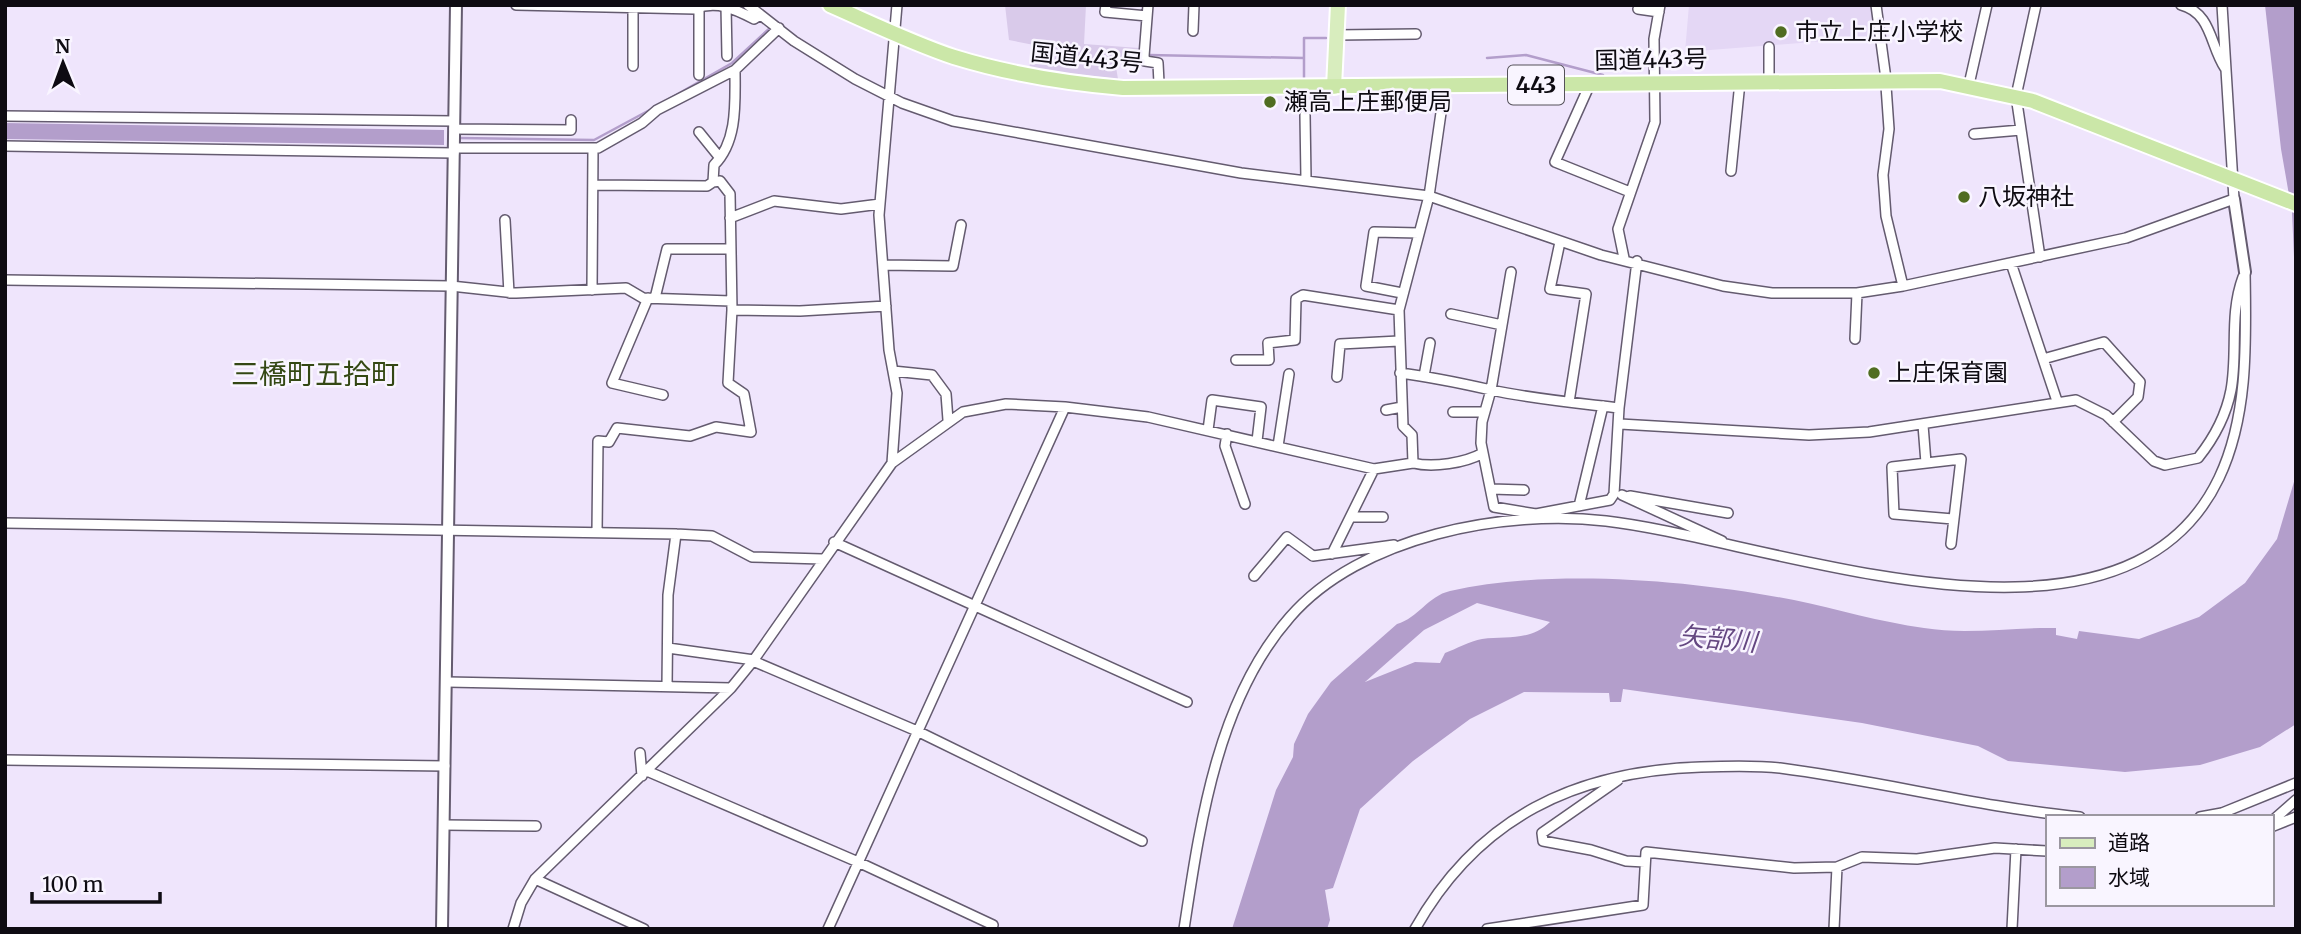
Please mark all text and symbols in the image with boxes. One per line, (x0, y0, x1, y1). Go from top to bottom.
place label: 市立上庄小学校 (1795, 16, 1963, 47)
marker: 市立上庄小学校 (1773, 24, 1789, 40)
north arrow (28, 28, 98, 98)
text: N (55, 34, 70, 58)
street label: 国道443号 (1029, 36, 1145, 79)
street label: 国道443号 (1594, 43, 1708, 76)
road number: 443 (1508, 66, 1564, 104)
place label: 瀬高上庄郵便局 (1284, 86, 1452, 117)
marker: 瀬高上庄郵便局 (1262, 94, 1278, 110)
place label: 八坂神社 (1978, 181, 2074, 212)
marker: 八坂神社 (1956, 189, 1972, 205)
district label: 三橋町五拾町 (231, 356, 399, 392)
place label: 上庄保育園 (1888, 357, 2008, 388)
marker: 上庄保育園 (1866, 365, 1882, 381)
water label: 矢部川 (1678, 619, 1761, 659)
legend (2046, 815, 2273, 906)
text: 道路 (2108, 829, 2150, 856)
scale bar (32, 860, 159, 904)
text: 水域 (2108, 864, 2150, 891)
text: 100 m (42, 871, 104, 898)

